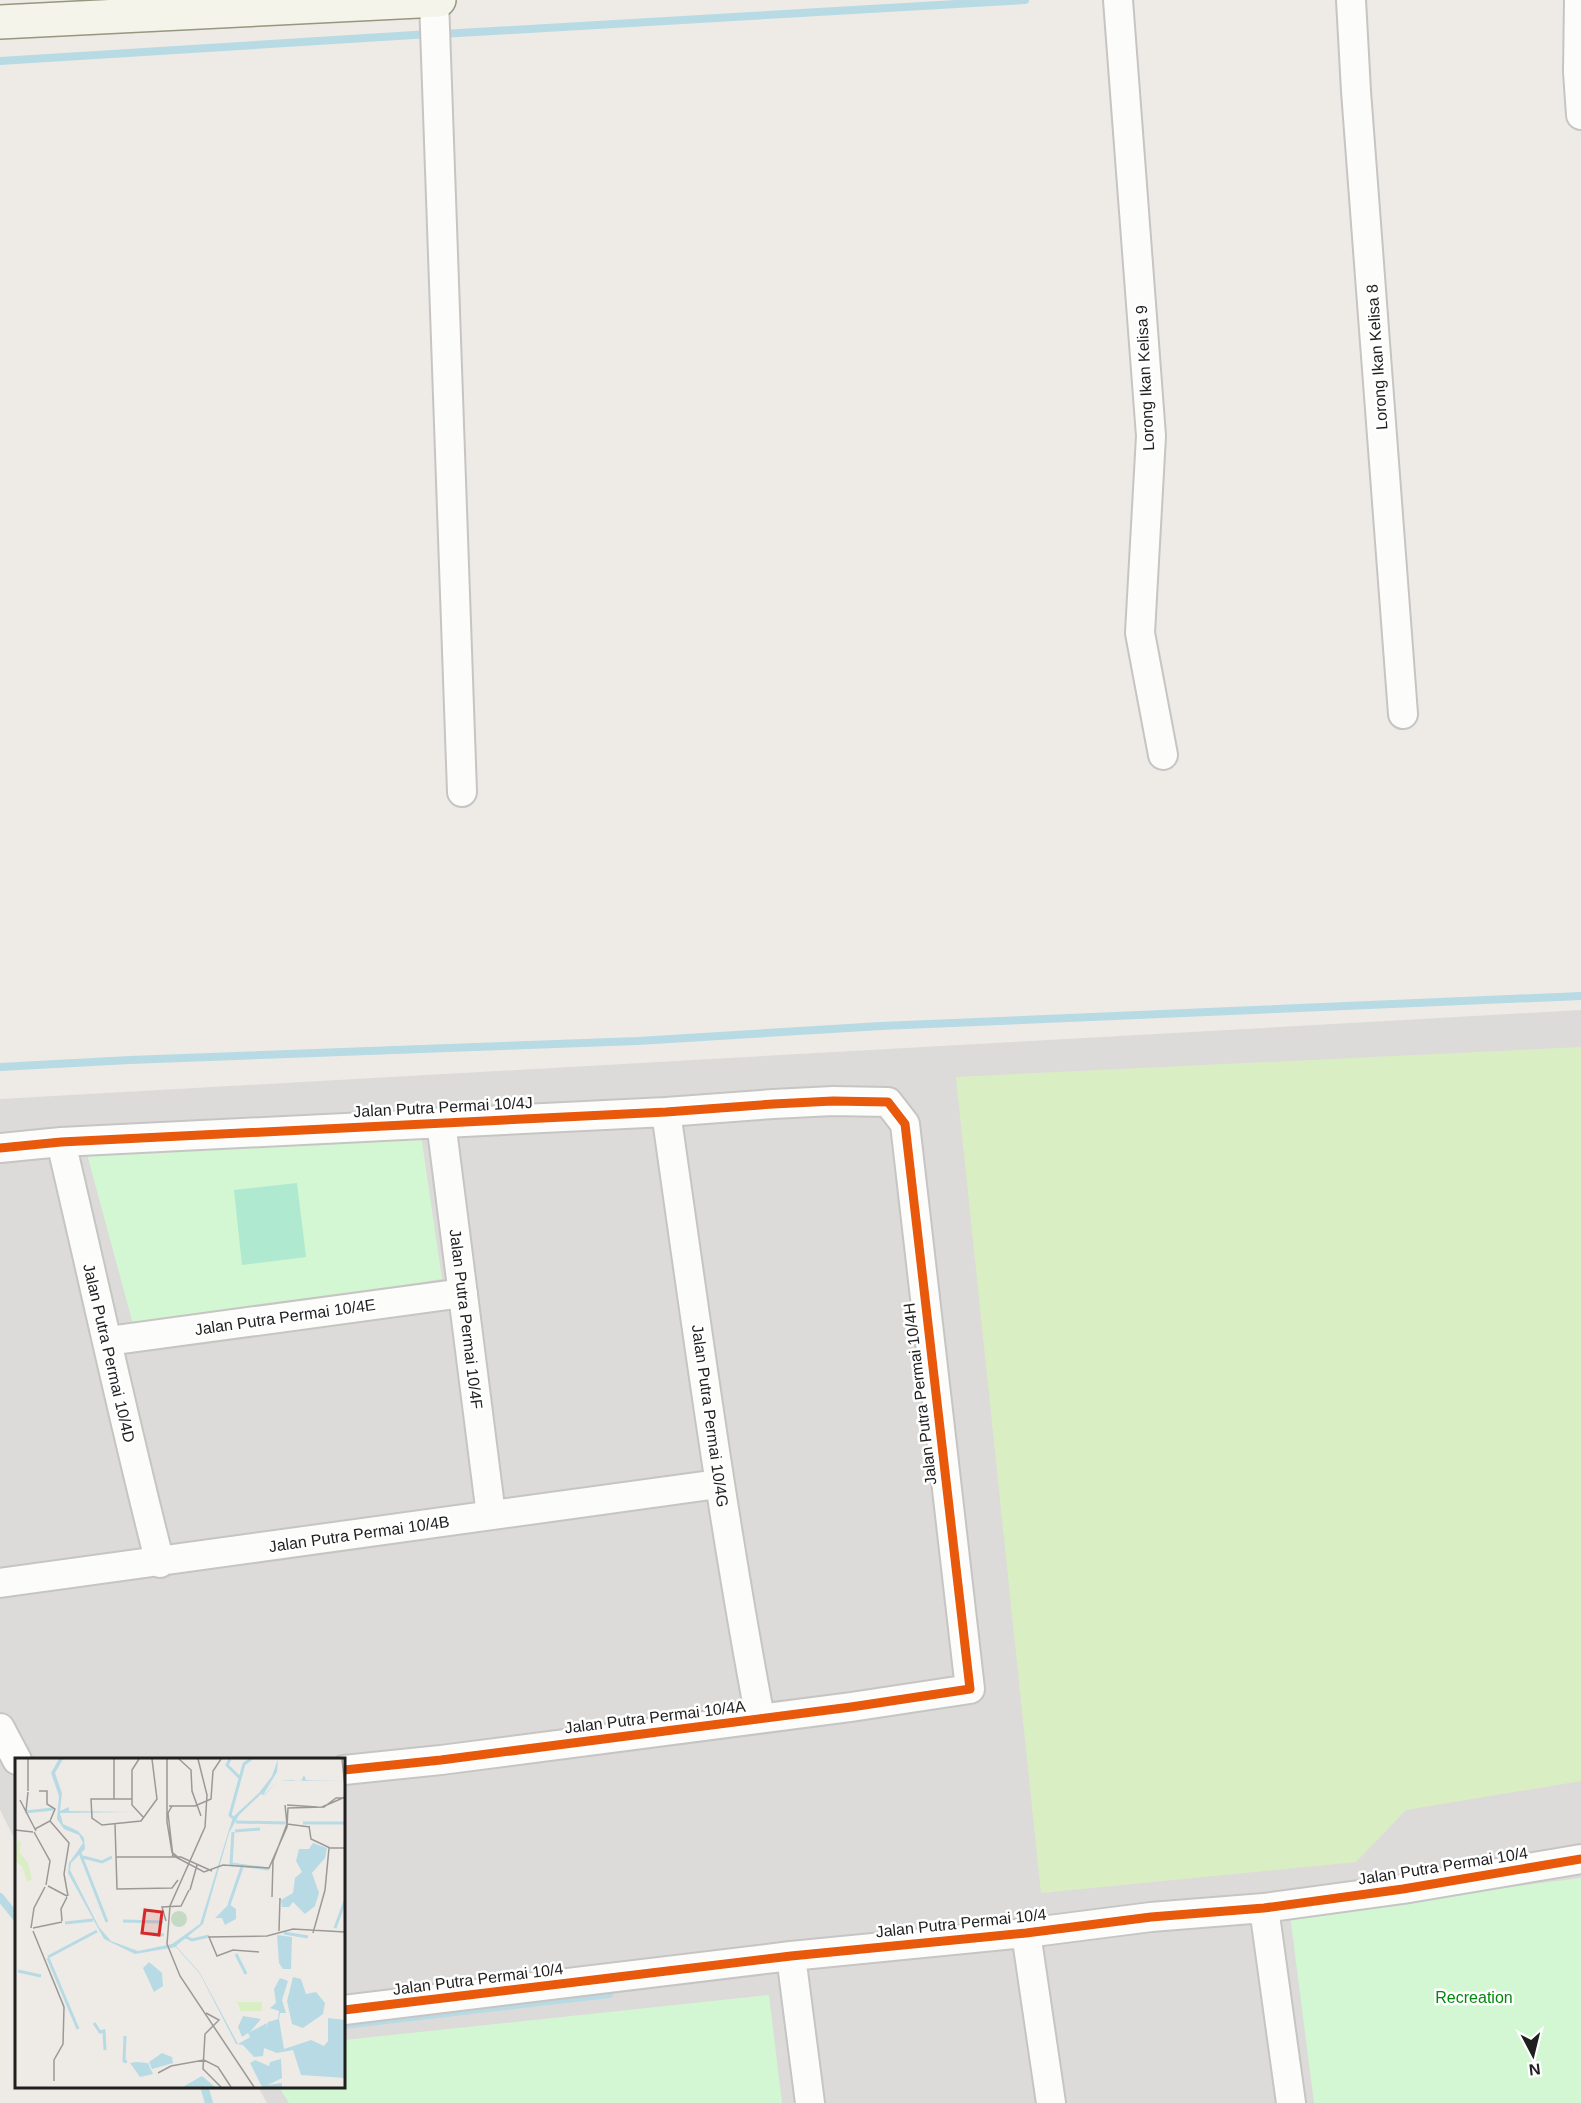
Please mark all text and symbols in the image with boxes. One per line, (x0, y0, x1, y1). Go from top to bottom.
street label: Lorong Ikan Kelisa 8 (1363, 284, 1391, 430)
street label: Lorong Ikan Kelisa 9 (1133, 305, 1157, 451)
street label: Jalan Putra Permai 10/4J (353, 1094, 533, 1120)
street label: Jalan Putra Permai 10/4F (447, 1228, 486, 1410)
street label: Jalan Putra Permai 10/4D (80, 1262, 138, 1444)
street label: Jalan Putra Permai 10/4E (194, 1296, 376, 1338)
street label: Jalan Putra Permai 10/4H (900, 1302, 940, 1486)
street label: Jalan Putra Permai 10/4G (689, 1324, 731, 1508)
street label: Jalan Putra Permai 10/4B (268, 1513, 450, 1555)
street label: Jalan Putra Permai 10/4A (563, 1697, 747, 1737)
inset map (15, 1758, 345, 2088)
street label: Jalan Putra Permai 10/4 (1357, 1844, 1529, 1888)
street label: Jalan Putra Permai 10/4 (875, 1906, 1047, 1940)
street label: Jalan Putra Permai 10/4 (392, 1960, 564, 1998)
park label: Recreation (1435, 1989, 1513, 2006)
north arrow (1503, 2025, 1563, 2085)
text: N (1528, 2060, 1542, 2079)

